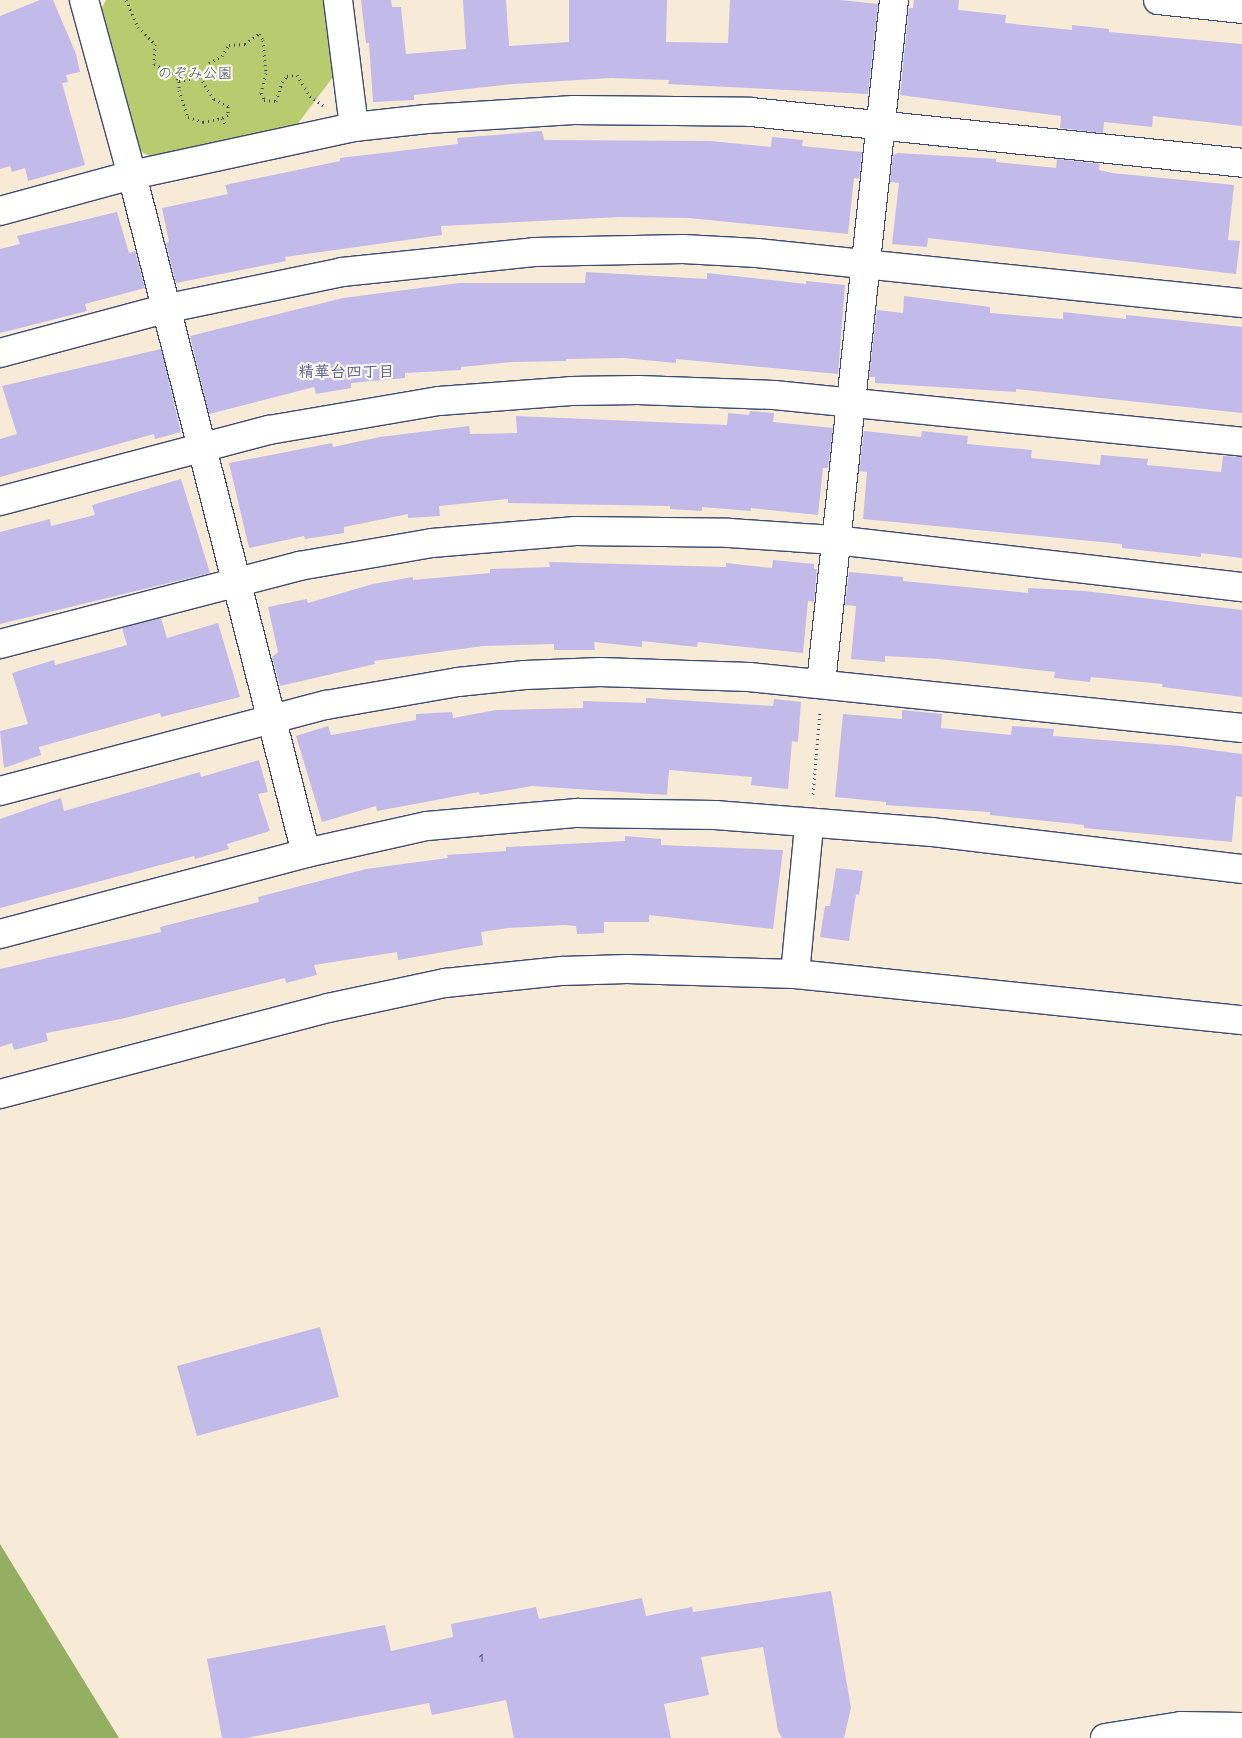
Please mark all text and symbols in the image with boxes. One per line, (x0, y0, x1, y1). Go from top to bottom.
park label: のぞみ公園 (158, 64, 232, 82)
district label: 精華台四丁目 (298, 361, 394, 381)
house number: 1 (479, 1651, 483, 1665)

